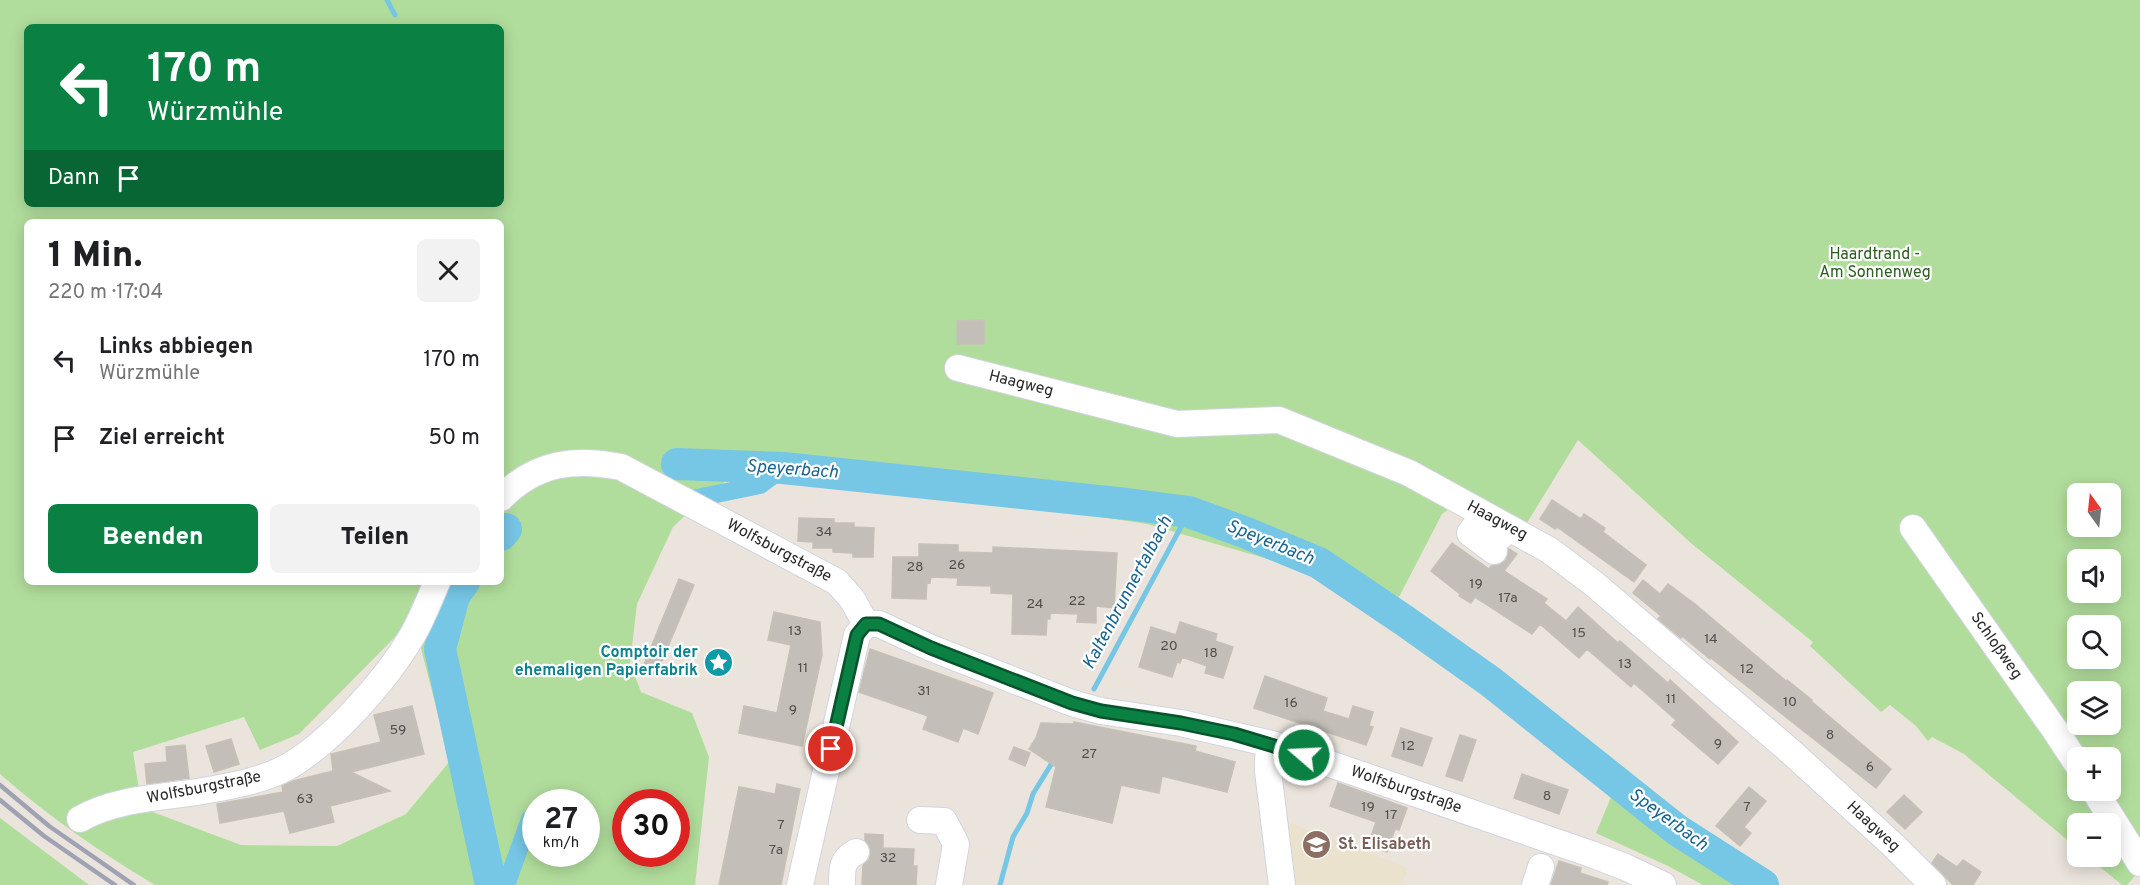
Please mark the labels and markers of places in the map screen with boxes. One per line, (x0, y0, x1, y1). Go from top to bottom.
place label: Comptoir der ehemaligen Papierfabrik (515, 643, 698, 681)
place icon: Comptoir der ehemaligen Papierfabrik (703, 646, 735, 678)
pin (805, 723, 856, 774)
school or university icon: St. Elisabeth (1301, 829, 1333, 861)
place label: St. Elisabeth (1338, 835, 1431, 855)

